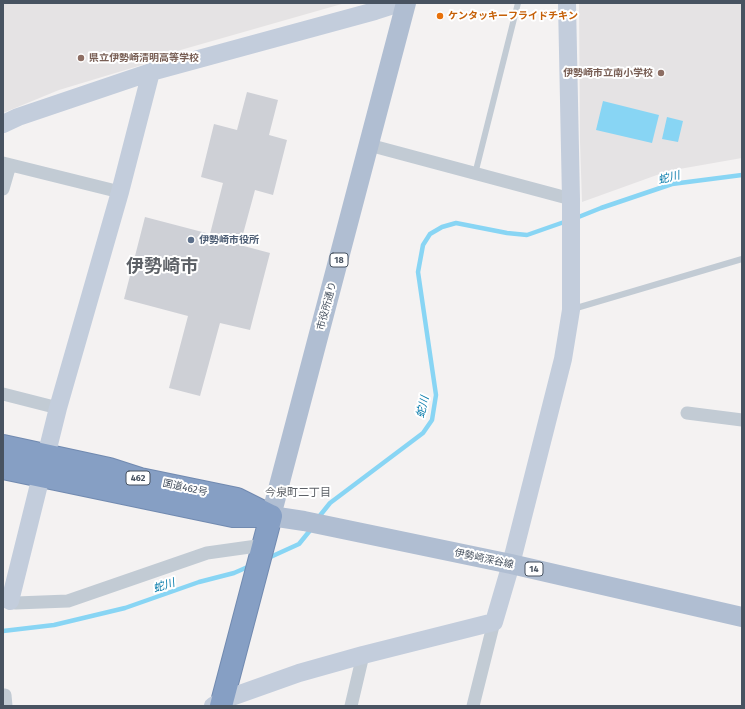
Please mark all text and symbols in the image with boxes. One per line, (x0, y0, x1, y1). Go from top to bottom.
place label: ケンタッキーフライドチキン (448, 10, 578, 22)
marker: ケンタッキーフライドチキン (435, 11, 445, 21)
place label: 県立伊勢崎清明高等学校 (89, 52, 199, 64)
marker: 県立伊勢崎清明高等学校 (76, 53, 86, 63)
place label: 伊勢崎市立南小学校 (563, 67, 653, 79)
marker: 伊勢崎市立南小学校 (656, 68, 666, 78)
water label: 蛇川 (657, 169, 681, 187)
place label: 伊勢崎市役所 (199, 234, 259, 246)
marker: 伊勢崎市役所 (186, 235, 196, 245)
road number: 18 (330, 253, 348, 267)
district label: 伊勢崎市 (126, 256, 198, 278)
street label: 市役所通り (315, 280, 339, 332)
water label: 蛇川 (414, 395, 432, 419)
road number: 462 (126, 471, 150, 485)
street label: 国道462号 (162, 477, 208, 499)
district label: 今泉町二丁目 (265, 486, 331, 500)
street label: 伊勢崎深谷線 (453, 547, 515, 571)
road number: 14 (525, 562, 543, 576)
water label: 蛇川 (151, 576, 177, 596)

